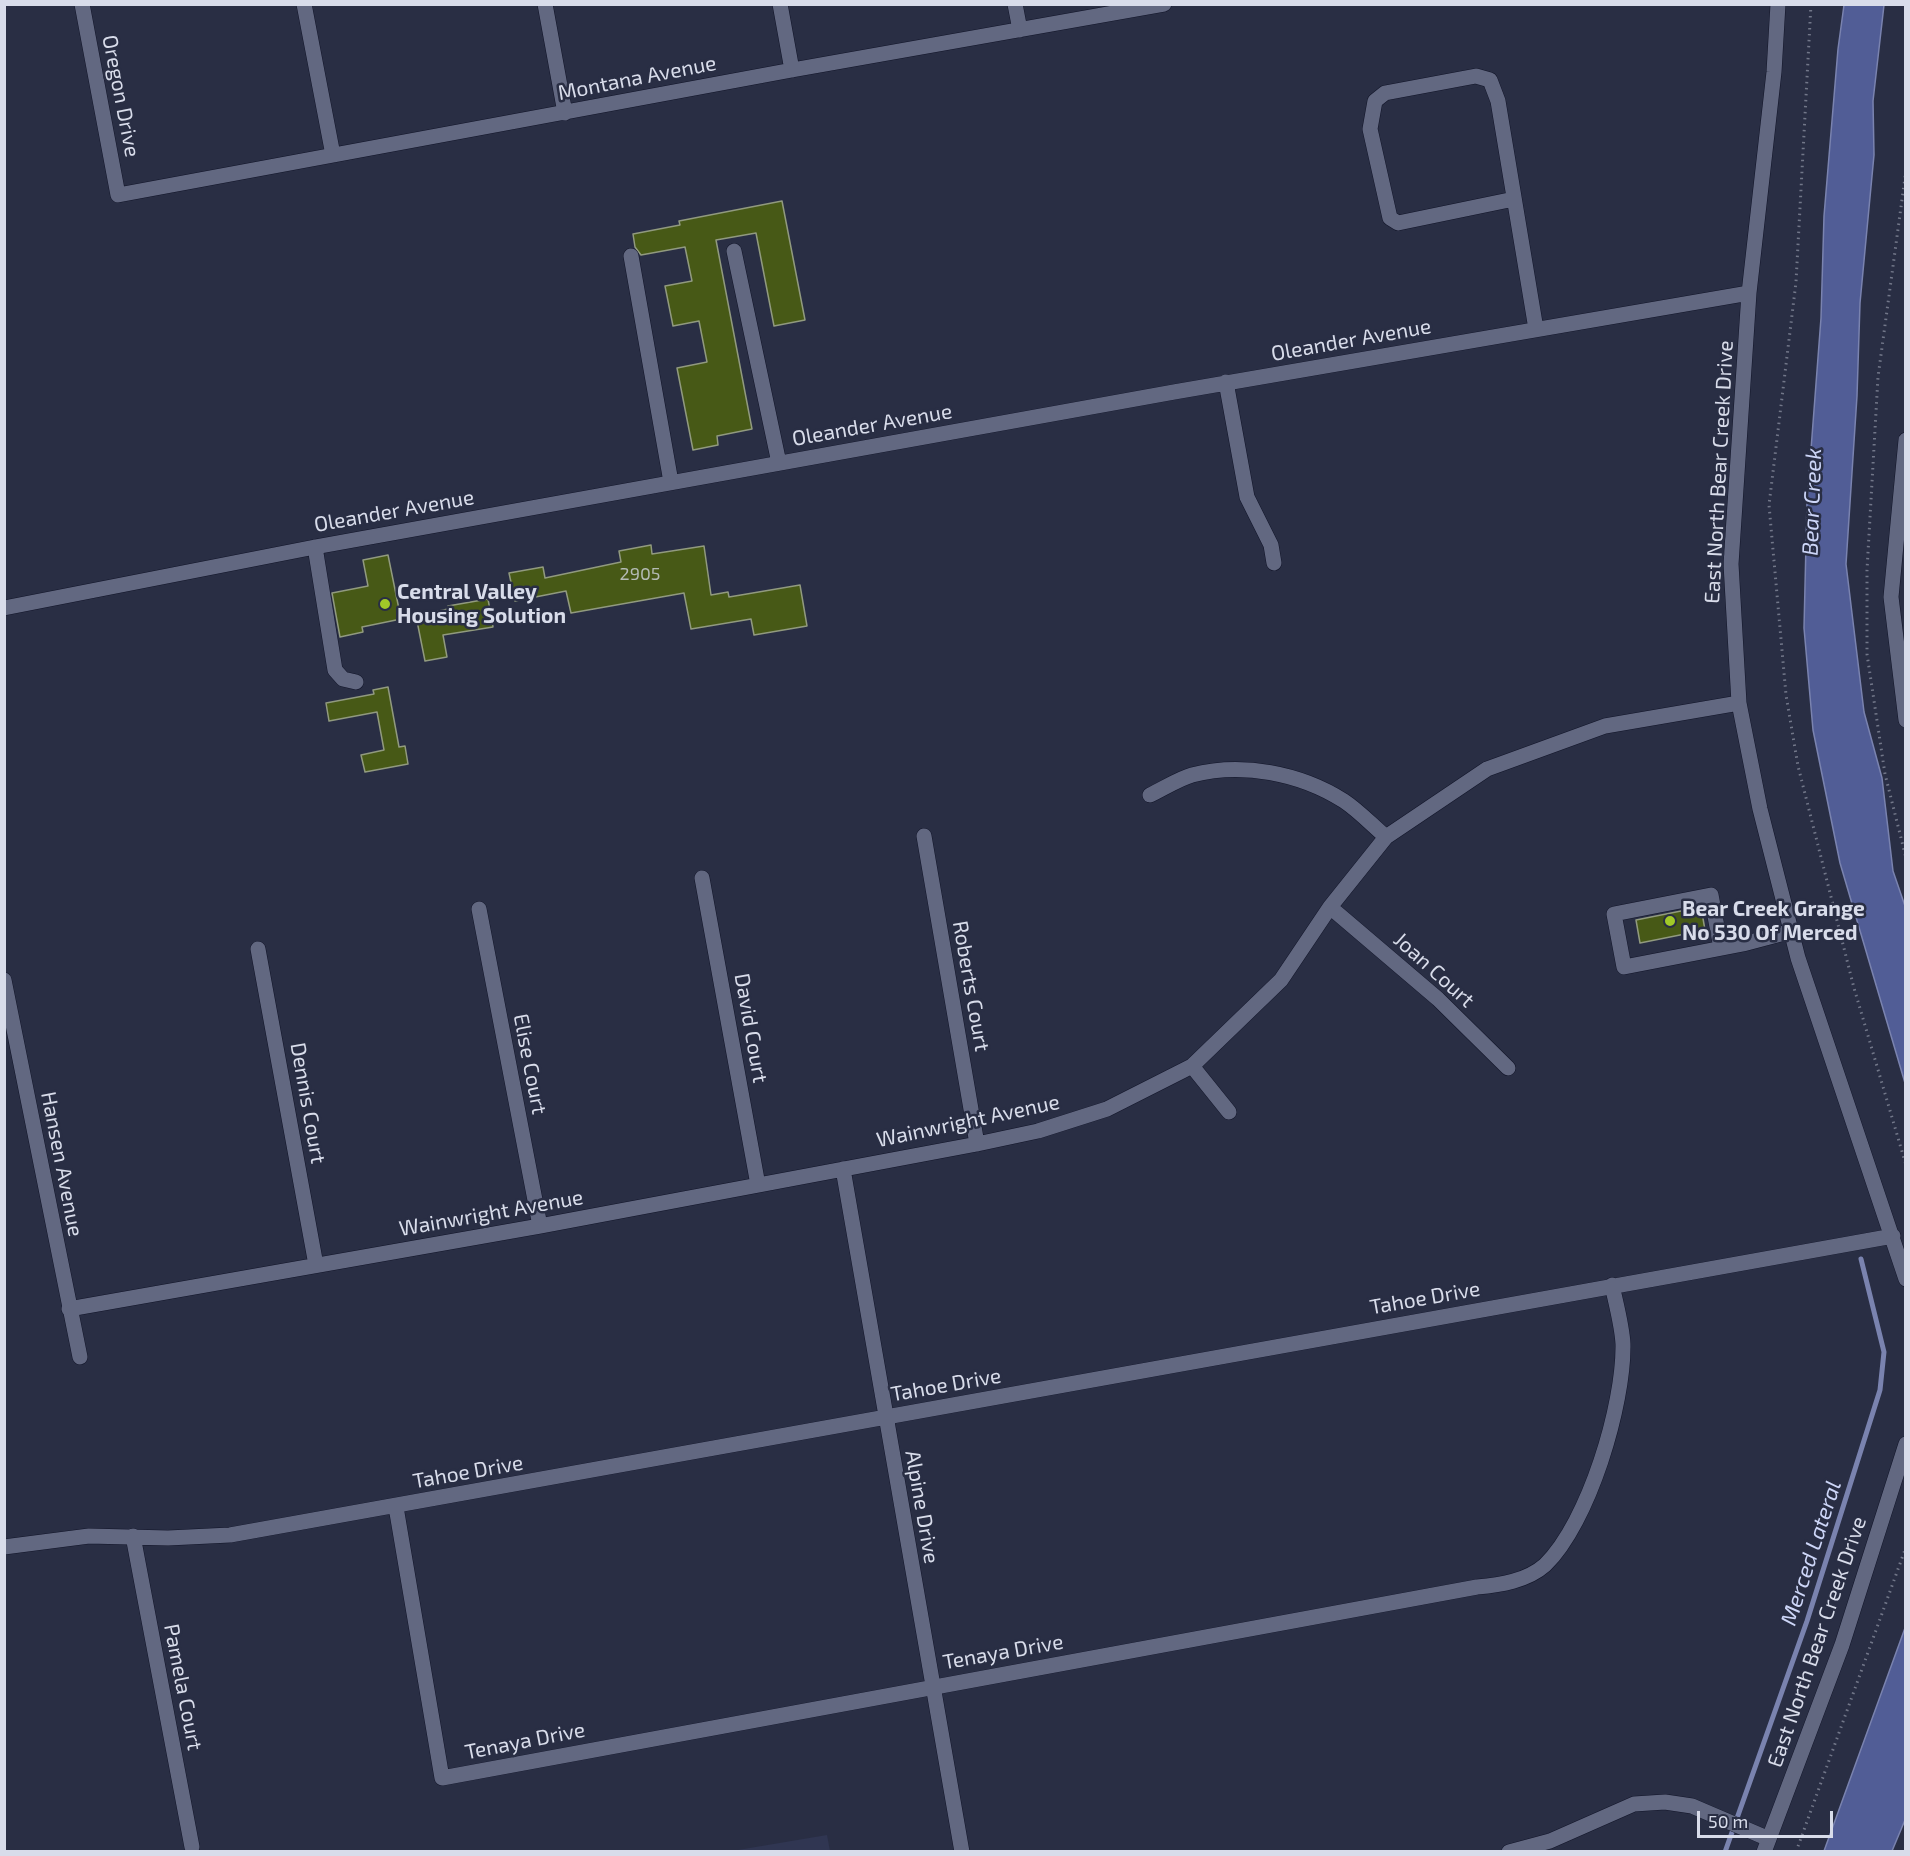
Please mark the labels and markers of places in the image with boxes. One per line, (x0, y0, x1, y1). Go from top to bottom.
place label: Central Valley Housing Solution (397, 579, 566, 629)
marker: Central Valley Housing Solution (378, 597, 392, 611)
place label: Bear Creek Grange No 530 Of Merced (1682, 896, 1865, 946)
marker: Bear Creek Grange No 530 Of Merced (1663, 914, 1677, 928)

